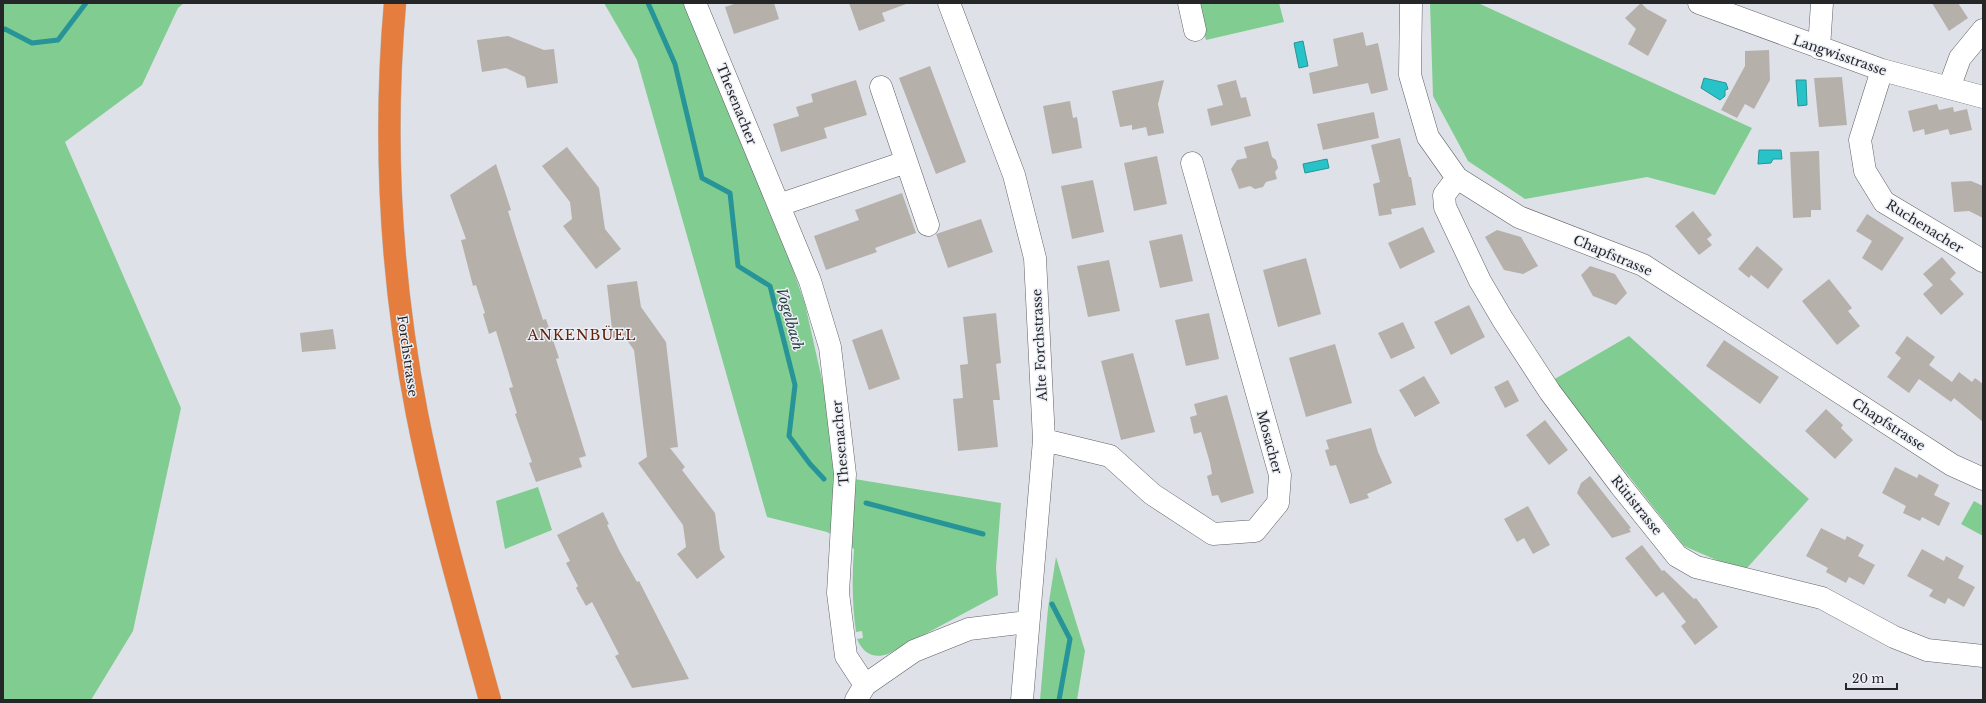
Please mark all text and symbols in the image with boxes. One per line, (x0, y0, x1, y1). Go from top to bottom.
street label: Langwisstrasse (1791, 31, 1889, 80)
street label: Thesenacher (713, 61, 761, 148)
street label: Ruchenacher (1883, 196, 1967, 257)
street label: Chapfstrasse (1571, 231, 1655, 280)
water label: Vogelbach (773, 286, 807, 352)
street label: Alte Forchstrasse (1028, 288, 1051, 403)
street label: Forchstrasse (393, 314, 422, 398)
district label: ANKENBÜEL (526, 325, 637, 344)
street label: Chapfstrasse (1849, 394, 1929, 454)
street label: Thesenacher (828, 399, 853, 486)
street label: Mosacher (1253, 409, 1286, 476)
street label: Rütistrasse (1607, 472, 1666, 539)
scale bar (1846, 665, 1897, 691)
text: 20 m (1852, 671, 1884, 686)

